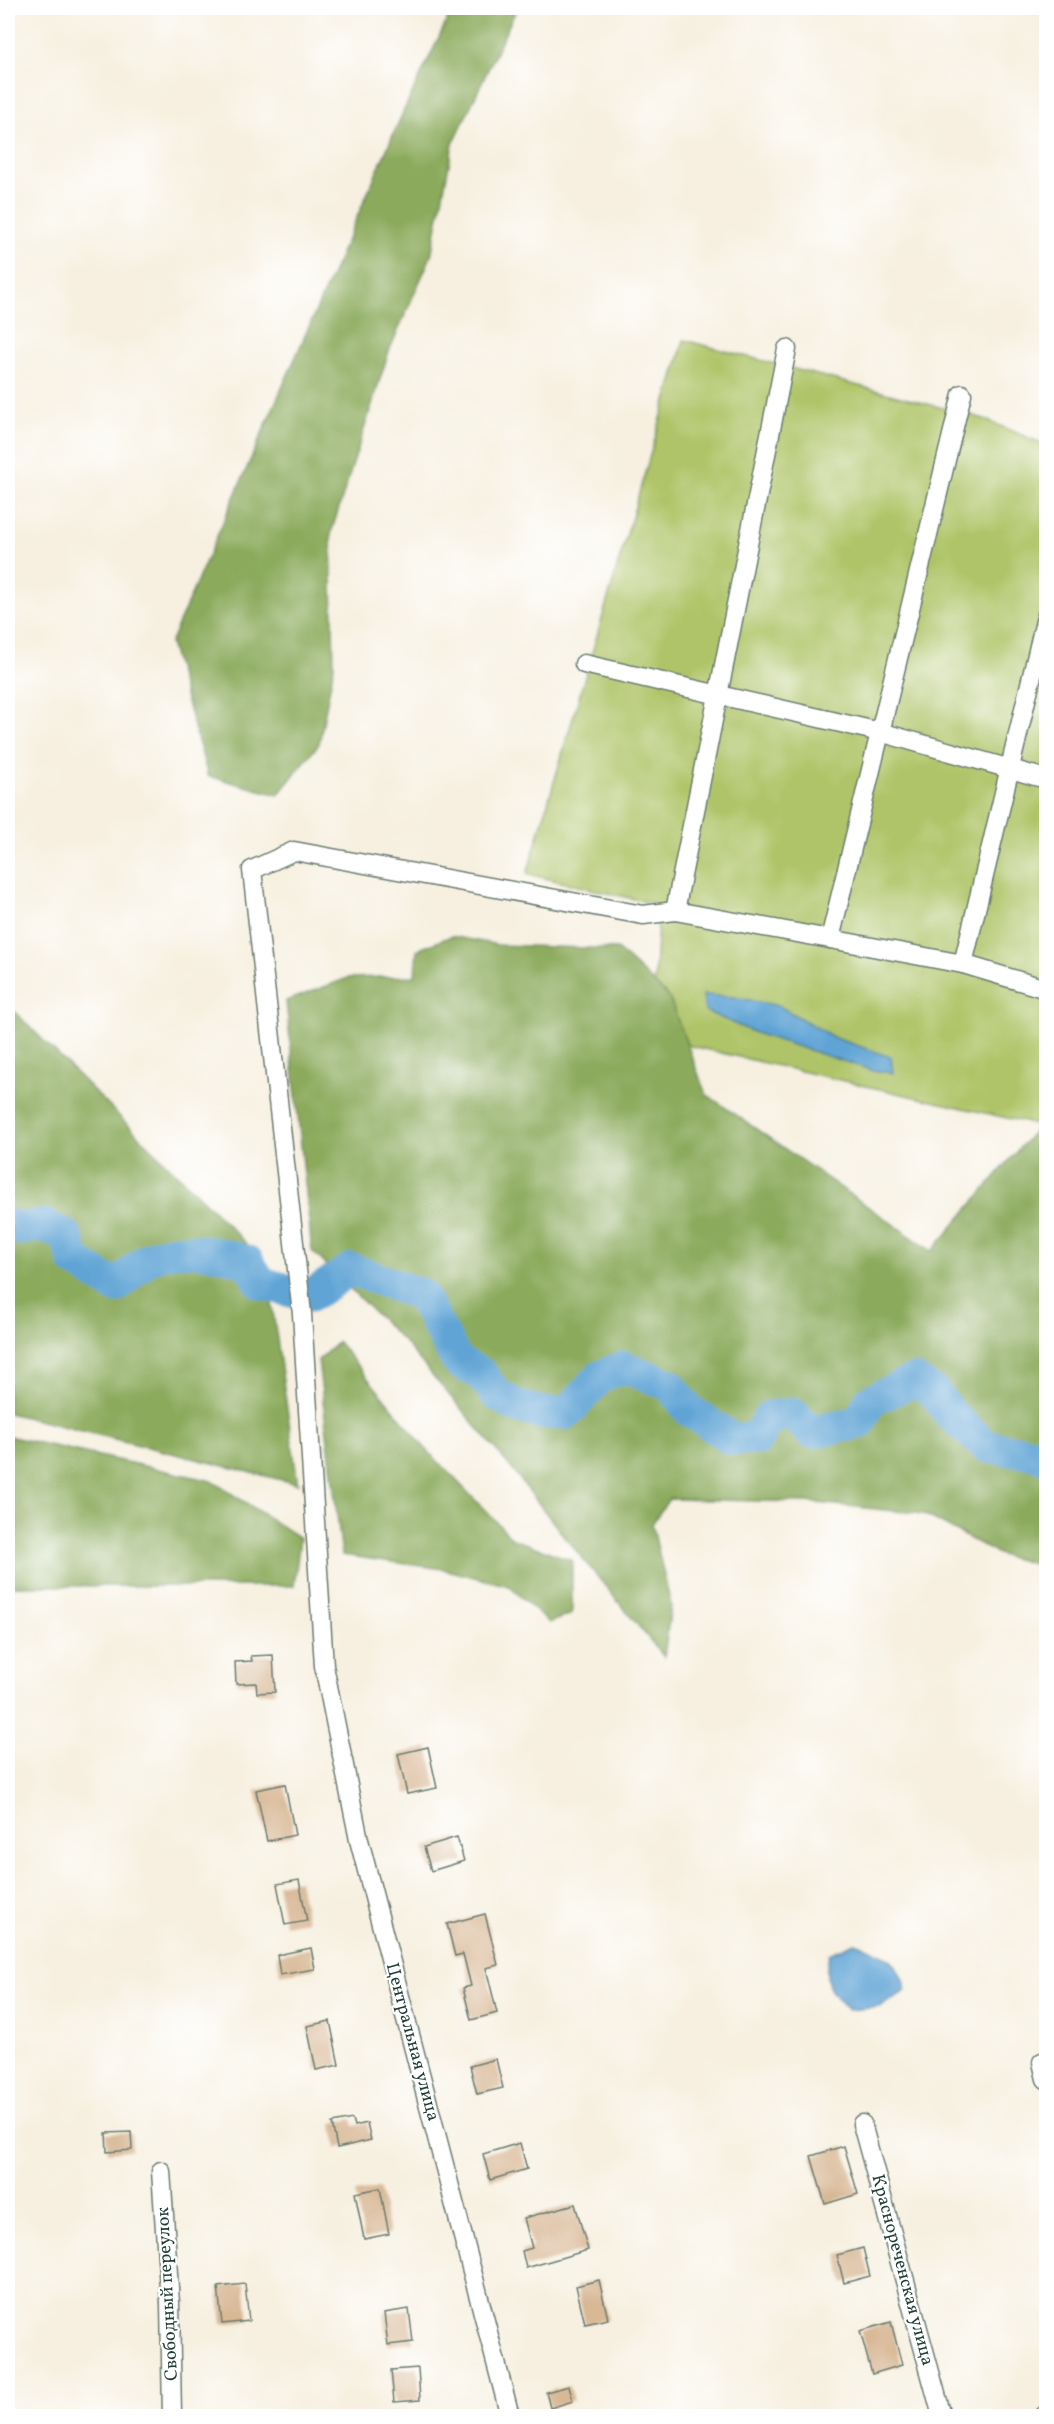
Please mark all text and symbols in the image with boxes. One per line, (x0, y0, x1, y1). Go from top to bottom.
street label: Центральная улица (379, 1960, 445, 2124)
street label: Краснореченская улица (864, 2172, 940, 2369)
street label: Свободный переулок (151, 2206, 185, 2381)

